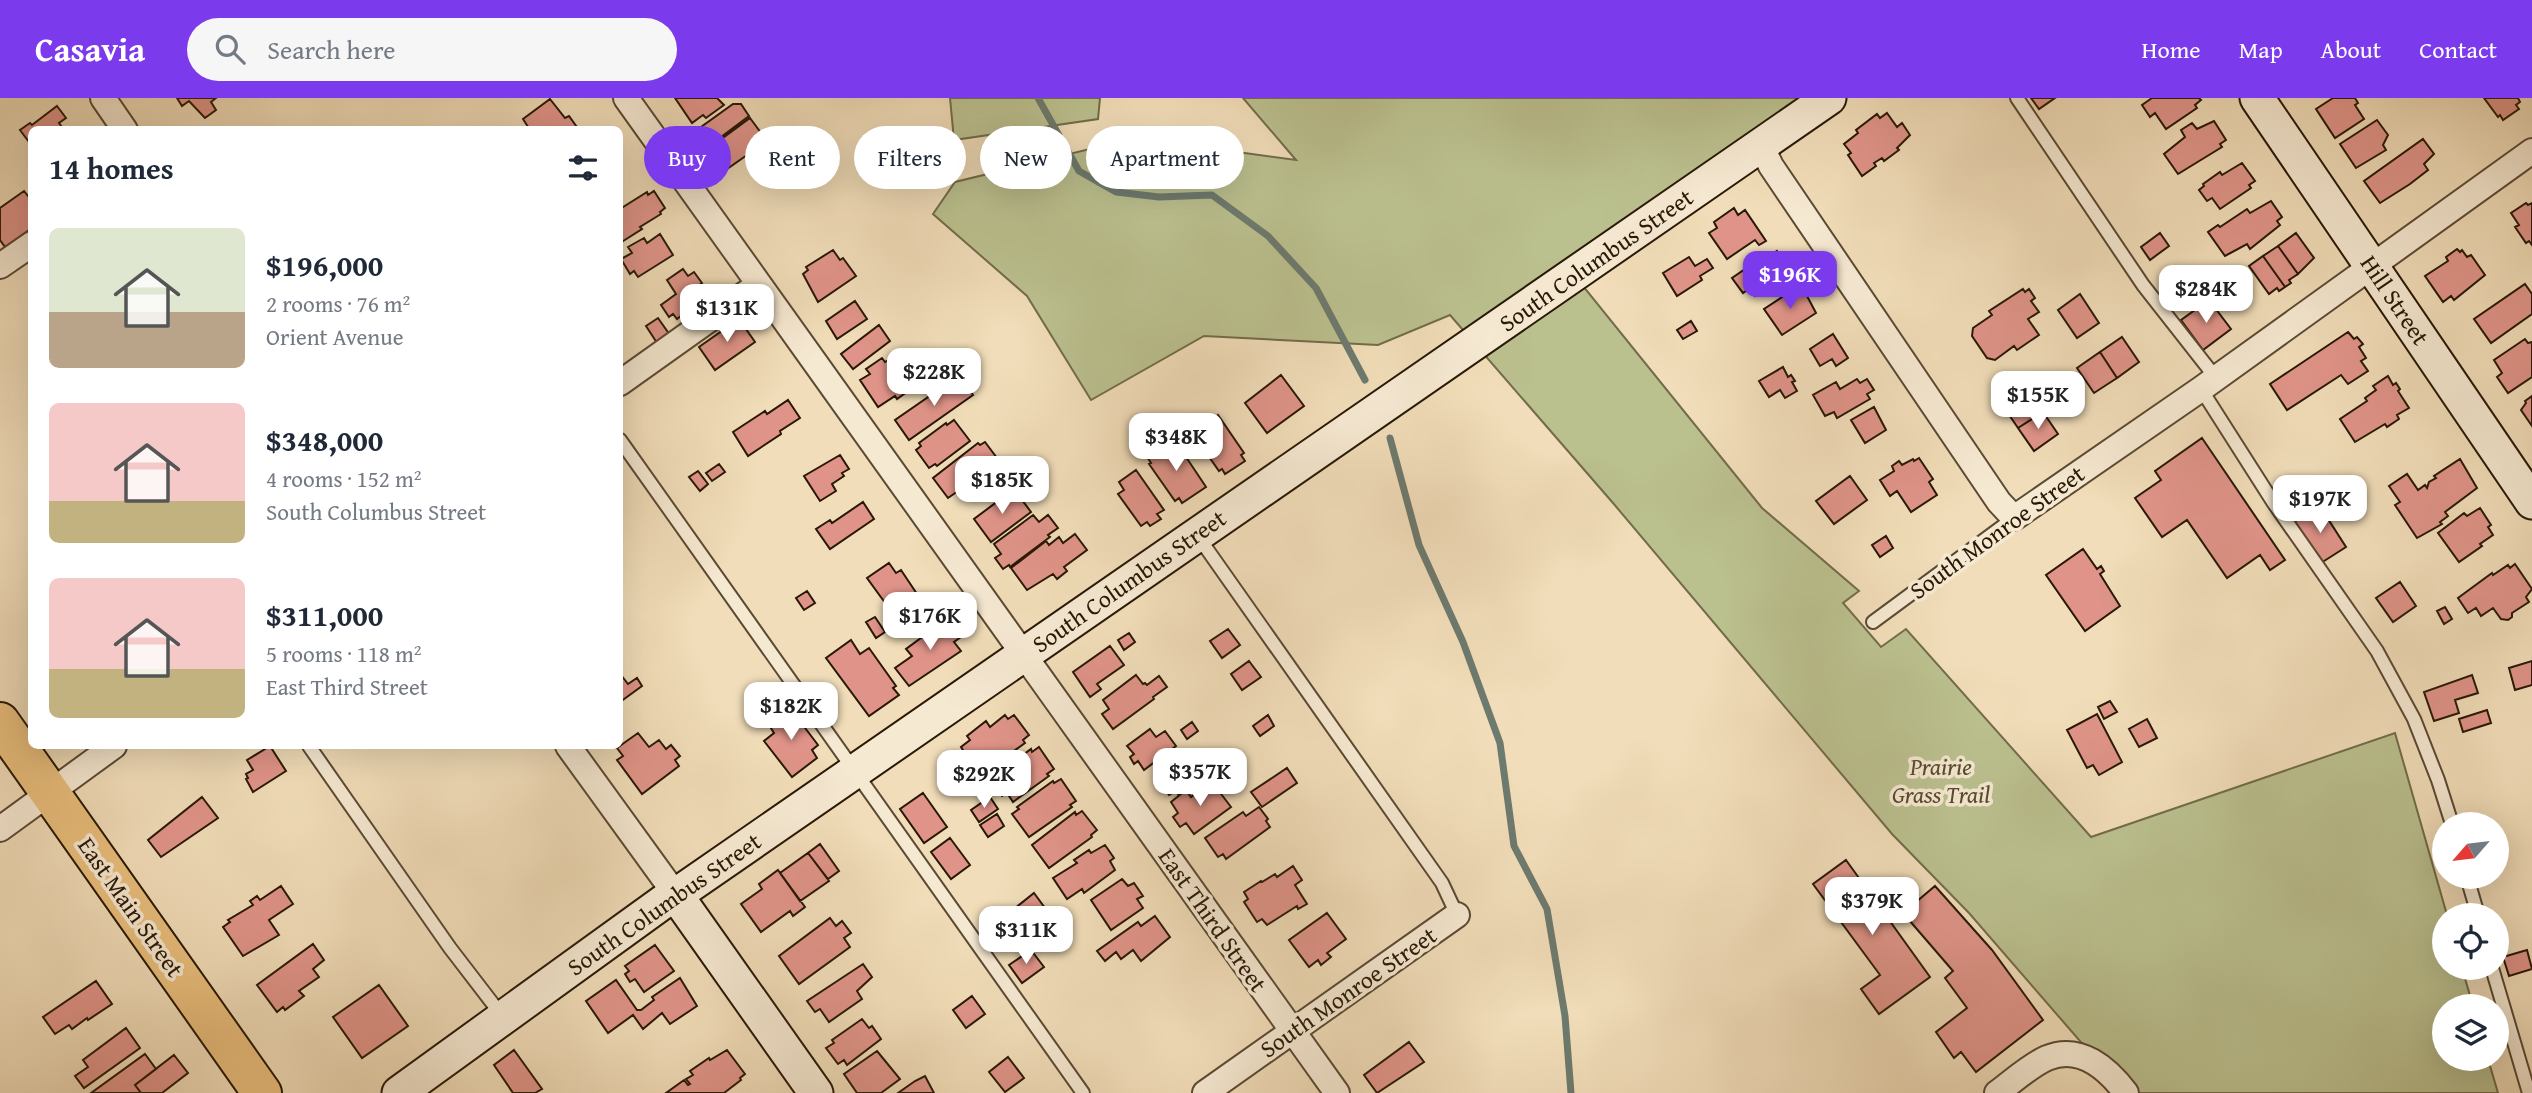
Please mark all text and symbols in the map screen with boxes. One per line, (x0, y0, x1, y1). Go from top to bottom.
search box (187, 18, 677, 81)
text: Casavia (35, 25, 145, 73)
icon: search (211, 30, 249, 68)
text: Search here (267, 30, 396, 69)
text: Home (2142, 32, 2201, 67)
text: Map (2239, 32, 2283, 67)
text: About (2321, 32, 2381, 67)
text: Contact (2419, 32, 2497, 67)
chip: Buy (644, 126, 731, 189)
chip: Rent (745, 126, 840, 189)
chip: Filters (854, 126, 966, 189)
chip: New (980, 126, 1072, 189)
chip: Apartment (1086, 126, 1244, 189)
text: 14 homes (49, 146, 174, 190)
icon: filters (564, 149, 602, 187)
street label: South Columbus Street (1492, 179, 1701, 340)
text: $196,000 (266, 243, 383, 287)
street label: Hill Street (2352, 248, 2438, 353)
pin: $196K (1741, 252, 1839, 311)
icon: home (105, 256, 189, 340)
text: $196K (1759, 257, 1821, 290)
pin: $284K (2157, 266, 2255, 325)
text: $284K (2175, 271, 2237, 304)
pin: $131K (678, 285, 776, 344)
text: 2 rooms · 76 m² (266, 287, 410, 320)
text: $131K (696, 290, 758, 323)
text: Orient Avenue (266, 320, 403, 353)
pin: $228K (885, 348, 983, 408)
text: $228K (903, 354, 965, 387)
pin: $155K (1989, 372, 2087, 431)
text: $155K (2007, 377, 2069, 410)
pin: $348K (1127, 414, 1225, 473)
text: $348,000 (266, 418, 383, 462)
text: $348K (1145, 419, 1207, 452)
icon: home (105, 431, 189, 515)
pin: $185K (953, 456, 1051, 516)
street label: South Monroe Street (1902, 456, 2092, 607)
text: 4 rooms · 152 m² (266, 462, 421, 495)
text: $185K (971, 462, 1033, 495)
pin: $197K (2271, 476, 2369, 535)
text: $197K (2289, 481, 2351, 514)
text: South Columbus Street (266, 495, 486, 528)
street label: South Columbus Street (1025, 500, 1234, 661)
pin: $176K (881, 592, 979, 652)
text: $311,000 (266, 593, 383, 637)
text: $176K (899, 598, 961, 631)
icon: home (105, 606, 189, 690)
text: 5 rooms · 118 m² (266, 637, 421, 670)
text: East Third Street (266, 670, 428, 703)
pin: $182K (742, 682, 840, 742)
text: $182K (760, 688, 822, 721)
pin: $357K (1151, 748, 1249, 808)
park label: Prairie Grass Trail (1892, 749, 1990, 812)
pin: $292K (935, 750, 1033, 810)
text: $357K (1169, 754, 1231, 787)
text: $292K (953, 756, 1015, 789)
north arrow (2432, 812, 2510, 889)
map controls (2432, 812, 2509, 1071)
street label: South Columbus Street (560, 823, 769, 984)
street label: East Main Street (70, 830, 193, 985)
street label: East Third Street (1150, 841, 1276, 1000)
pin: $379K (1823, 878, 1921, 937)
text: $379K (1841, 883, 1903, 916)
button: locate (2432, 903, 2509, 980)
pin: $311K (977, 906, 1075, 966)
text: $311K (995, 912, 1057, 945)
street label: South Monroe Street (1253, 918, 1444, 1066)
button: layers (2432, 994, 2509, 1071)

